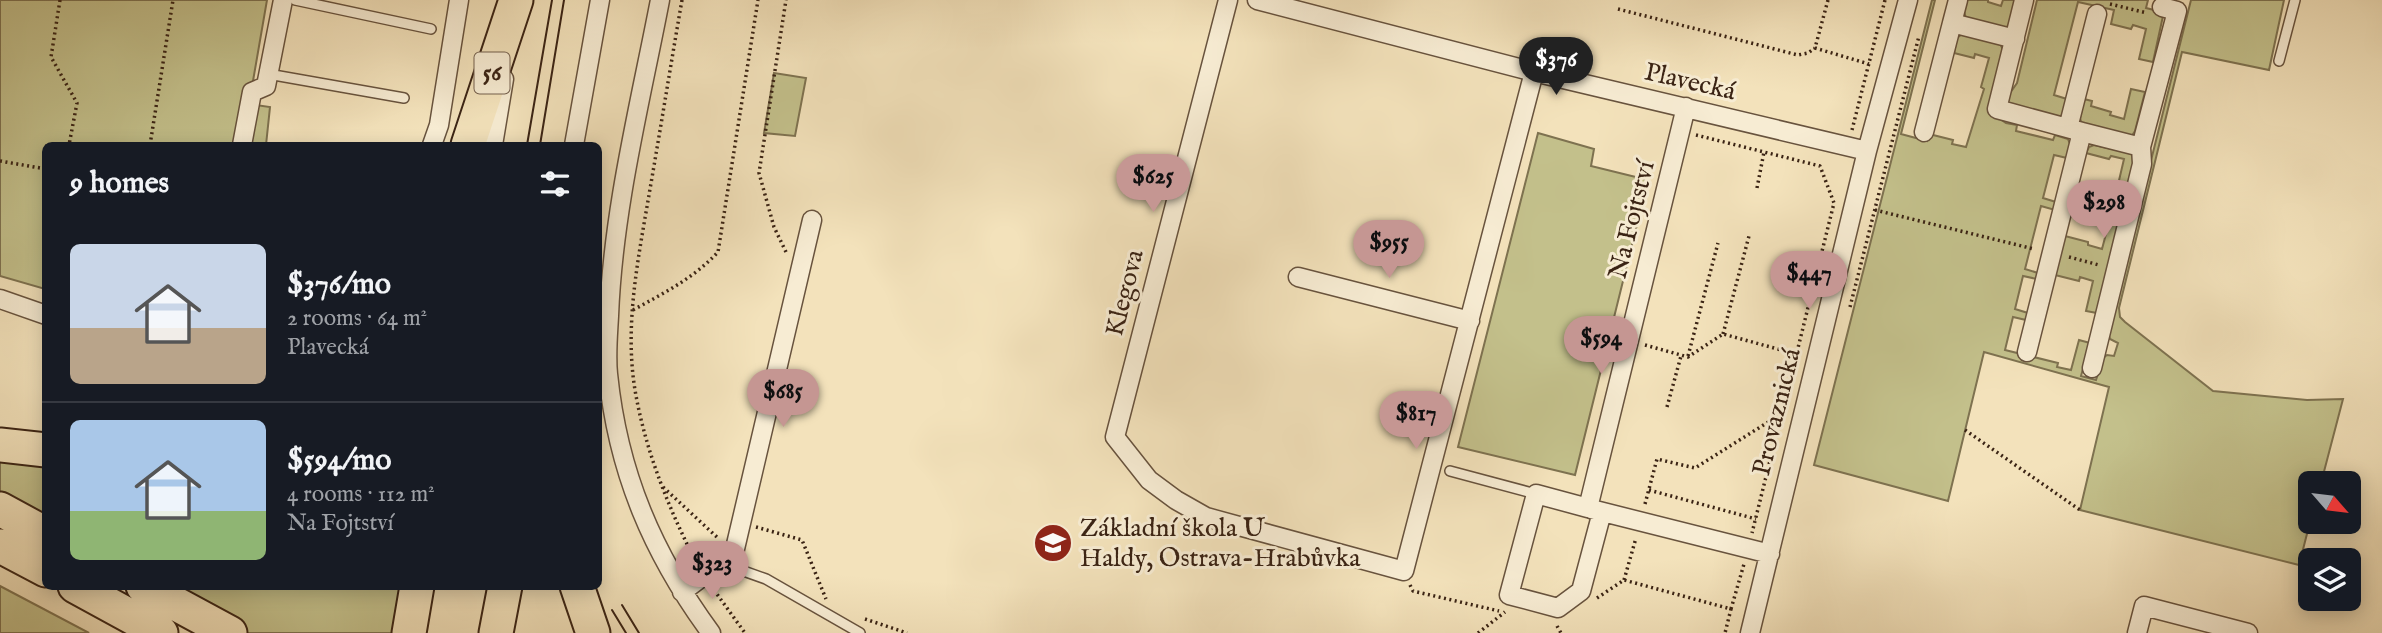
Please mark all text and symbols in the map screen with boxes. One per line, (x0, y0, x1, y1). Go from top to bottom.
pin: $376 (1515, 38, 1597, 97)
text: $376 (1535, 45, 1577, 74)
road number: 56 (475, 52, 510, 94)
street label: Plavecká (1641, 55, 1740, 109)
pin: $625 (1112, 154, 1194, 214)
street label: Na Fojtství (1601, 156, 1663, 282)
text: $625 (1132, 162, 1174, 191)
text: 9 homes (70, 165, 169, 203)
icon: filters (536, 165, 574, 203)
pin: $298 (2063, 180, 2145, 240)
text: $298 (2083, 188, 2125, 217)
pin: $955 (1348, 220, 1430, 280)
text: $955 (1369, 228, 1409, 257)
street label: Klegova (1098, 245, 1152, 340)
pin: $447 (1768, 252, 1850, 311)
text: $447 (1786, 259, 1832, 288)
text: $376/mo (287, 266, 391, 304)
icon: home (126, 272, 210, 356)
text: 2 rooms · 64 m² (287, 304, 427, 333)
pin: $594 (1560, 316, 1642, 376)
text: $594 (1580, 324, 1622, 353)
text: Plavecká (287, 333, 369, 362)
street label: Provaznická (1745, 344, 1809, 479)
pin: $685 (742, 370, 824, 429)
text: $685 (763, 377, 803, 406)
pin: $817 (1375, 392, 1457, 451)
text: $817 (1395, 399, 1437, 428)
text: $594/mo (287, 442, 392, 480)
icon: home (126, 448, 210, 532)
north arrow (2298, 471, 2361, 534)
map controls (2298, 471, 2361, 611)
text: 4 rooms · 112 m² (287, 480, 435, 509)
text: Na Fojtství (287, 509, 394, 538)
place label: Základní škola U Haldy, Ostrava-Hrabůvka (1080, 512, 1361, 575)
school or university icon: Základní škola U Haldy, Ostrava-Hrabůvka (1032, 522, 1074, 564)
pin: $323 (671, 542, 753, 601)
button: layers (2298, 548, 2361, 611)
text: $323 (692, 549, 732, 578)

